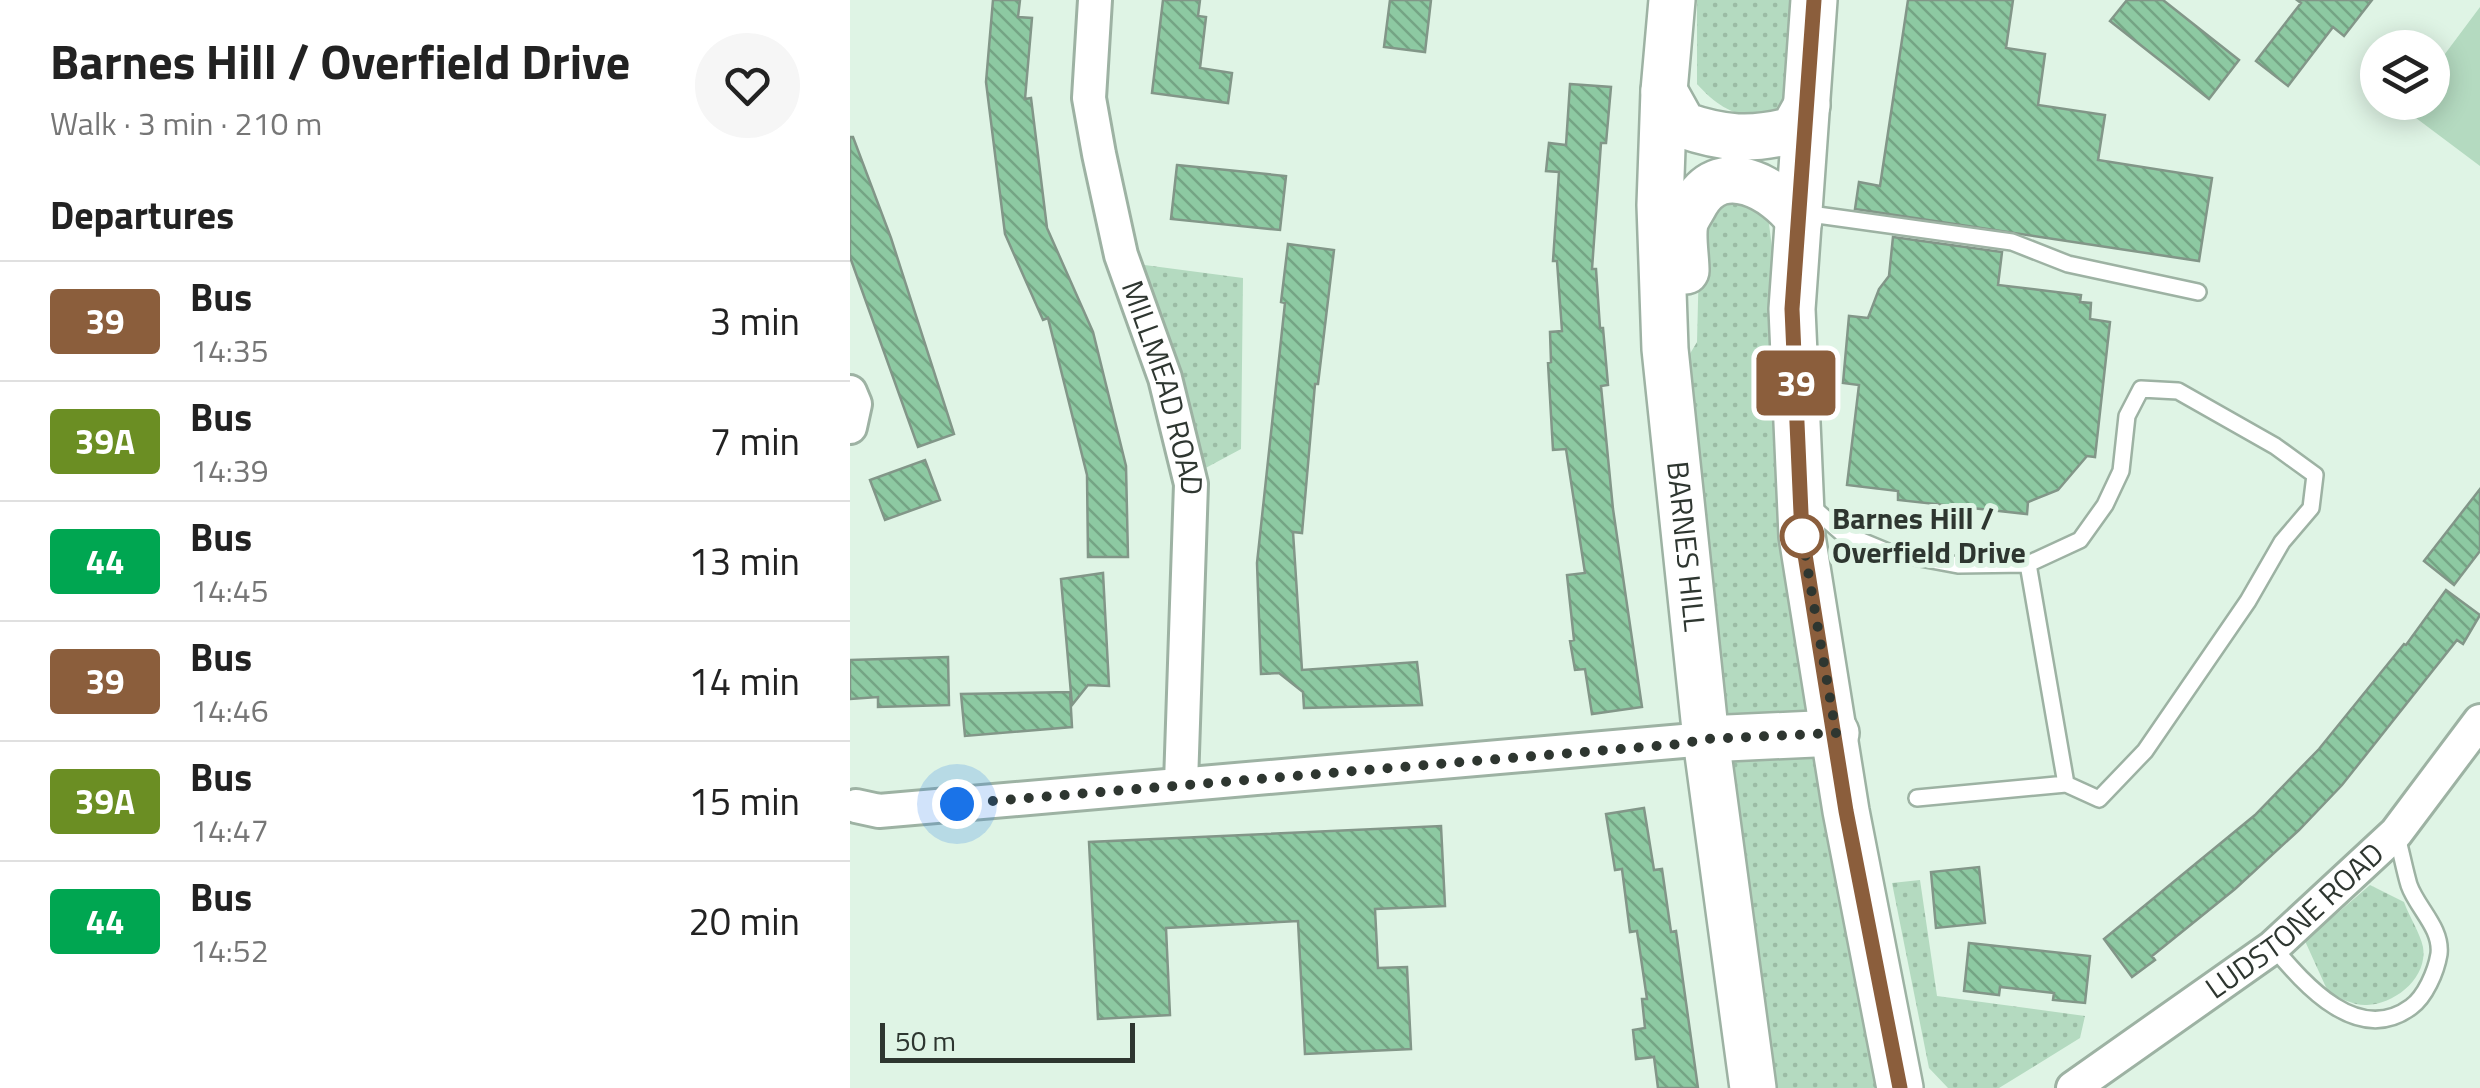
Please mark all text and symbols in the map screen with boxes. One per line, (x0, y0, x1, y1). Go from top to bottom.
text: Barnes Hill / Overfield Drive (50, 25, 630, 98)
map controls (2360, 30, 2450, 120)
button: layers (2360, 30, 2450, 120)
button: heart (695, 33, 800, 138)
text: Walk · 3 min · 210 m (50, 99, 322, 147)
text: Departures (50, 186, 234, 244)
text: Bus (190, 268, 252, 326)
street label: MILLMEAD ROAD (1110, 274, 1215, 496)
text: 3 min (710, 292, 800, 350)
text: 39 (85, 294, 125, 348)
text: 14:35 (190, 326, 269, 374)
line badge: 39 (1751, 350, 1841, 416)
text: 39 (1776, 356, 1816, 410)
text: Bus (190, 388, 252, 446)
text: 7 min (710, 412, 800, 470)
text: 39A (75, 414, 135, 468)
text: 14:39 (190, 446, 269, 494)
street label: BARNES HILL (1655, 459, 1719, 634)
place label: Barnes Hill / Overfield Drive (1832, 495, 2026, 575)
text: Bus (190, 508, 252, 566)
marker: Barnes Hill / Overfield Drive (1781, 515, 1823, 557)
text: 13 min (689, 532, 800, 590)
text: 44 (85, 534, 125, 588)
text: 14:45 (190, 566, 269, 614)
text: Bus (190, 628, 252, 686)
text: 14 min (689, 652, 800, 710)
text: 39 (85, 654, 125, 708)
text: 14:46 (190, 686, 269, 734)
text: Bus (190, 748, 252, 806)
text: 15 min (689, 772, 800, 830)
text: 39A (75, 774, 135, 828)
your location (932, 779, 982, 829)
text: 14:47 (190, 806, 269, 854)
street label: LUDSTONE ROAD (2195, 831, 2394, 1010)
text: Bus (190, 868, 252, 926)
text: 20 min (689, 892, 800, 950)
text: 44 (85, 894, 125, 948)
text: 14:52 (190, 926, 269, 974)
scale bar (880, 1018, 1135, 1062)
text: 50 m (895, 1019, 956, 1062)

